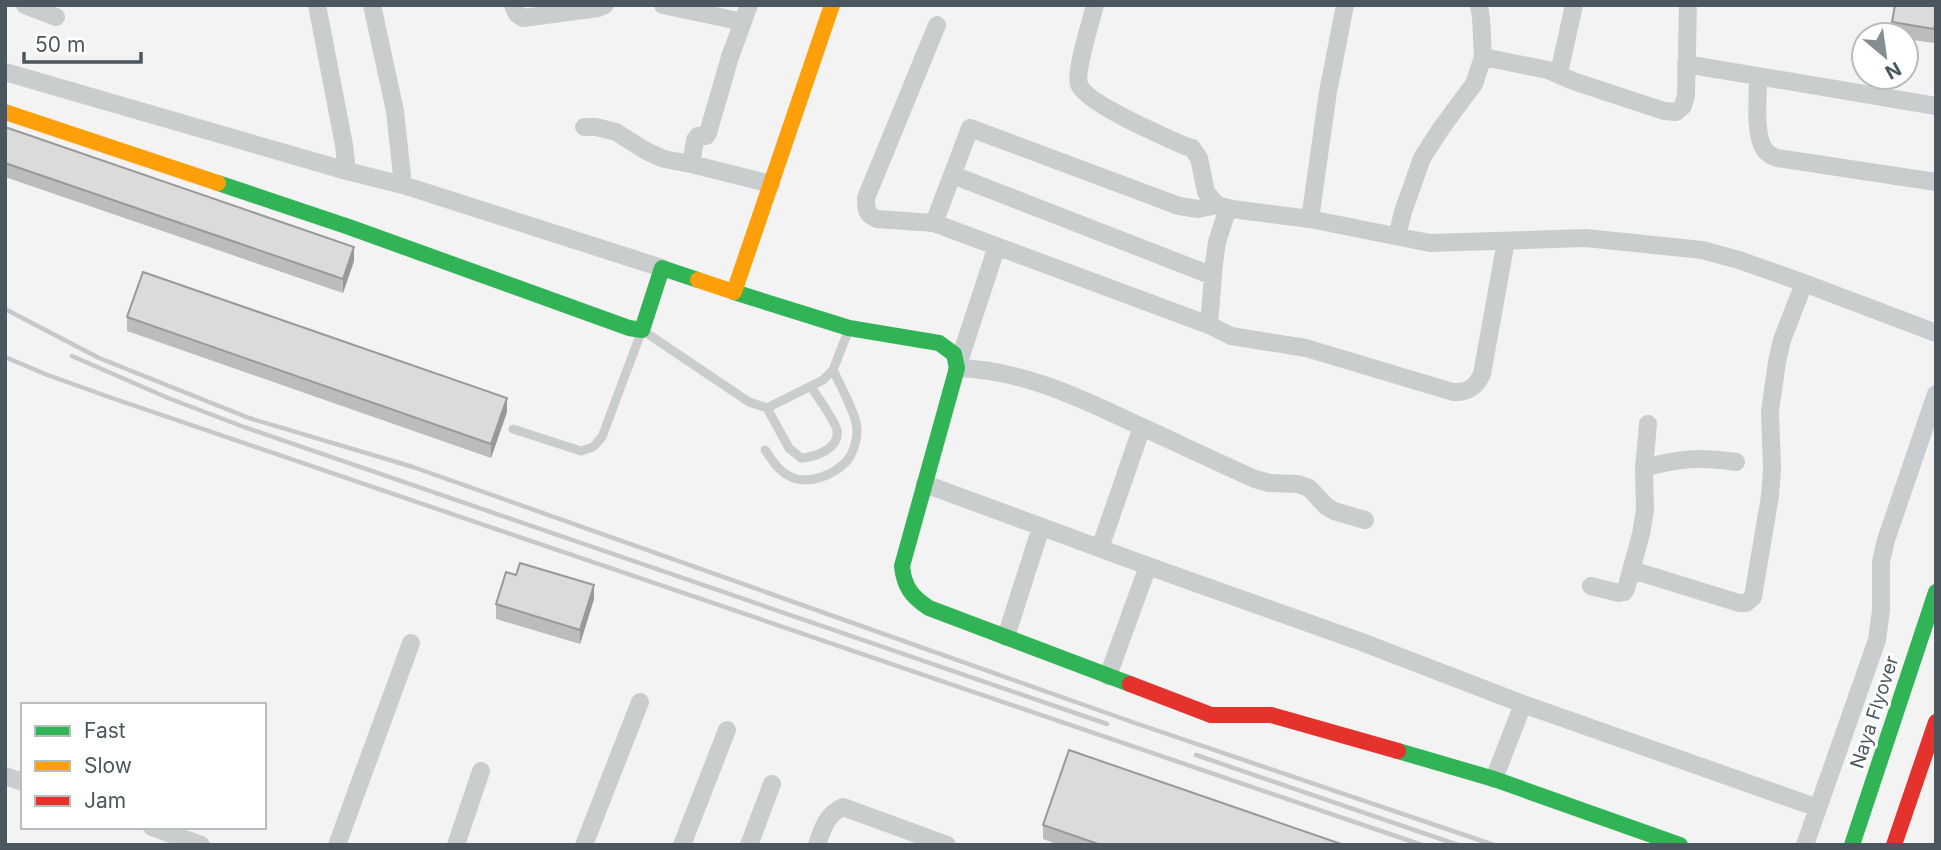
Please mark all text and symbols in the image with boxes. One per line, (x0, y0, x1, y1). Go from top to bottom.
scale bar (24, 21, 142, 65)
north arrow (1850, 21, 1920, 91)
text: 50 m (35, 32, 85, 57)
text: N (1881, 57, 1905, 84)
street label: Naya Flyover (1845, 653, 1904, 771)
legend (21, 703, 266, 829)
text: Fast (84, 718, 126, 743)
text: Slow (84, 753, 132, 778)
text: Jam (84, 788, 126, 813)

